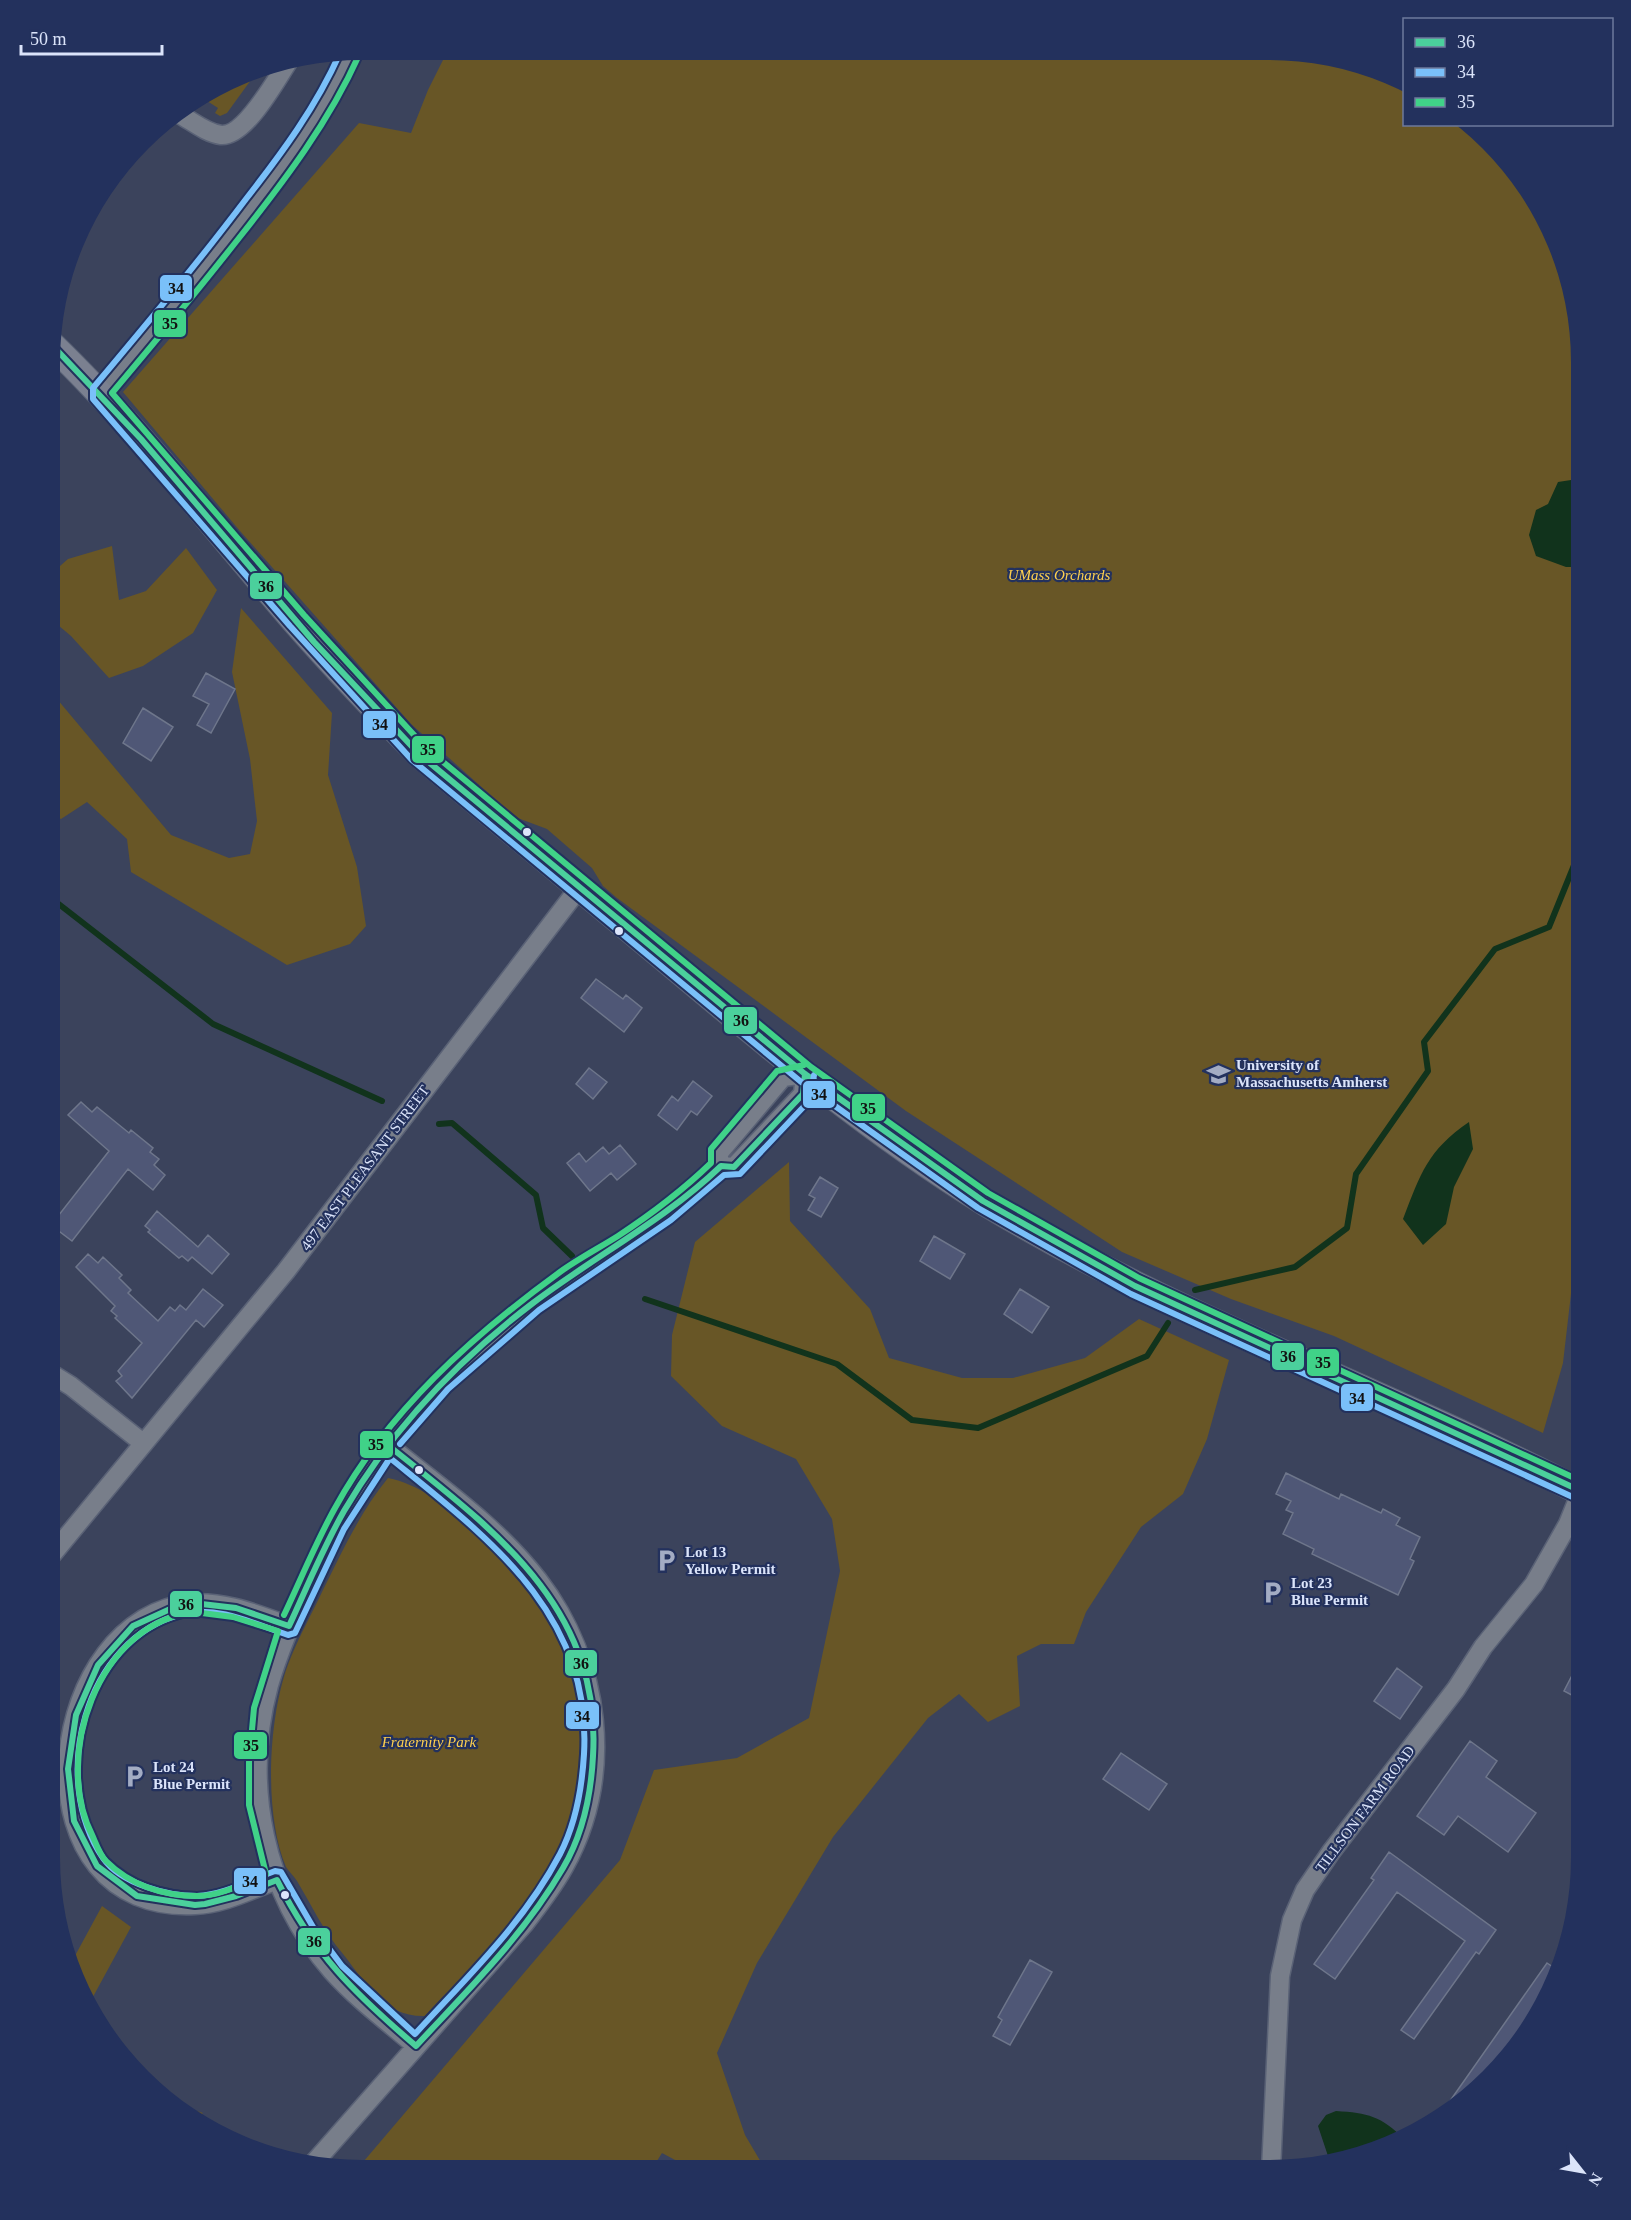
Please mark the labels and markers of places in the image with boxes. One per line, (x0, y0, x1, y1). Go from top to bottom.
unlabelled marker (521, 826, 533, 838)
unlabelled marker (613, 925, 625, 937)
place label: University of Massachusetts Amherst (1236, 1057, 1387, 1090)
school or university icon: University of Massachusetts Amherst (1205, 1061, 1231, 1087)
unlabelled marker (413, 1464, 425, 1476)
place label: Lot 13 Yellow Permit (685, 1544, 775, 1577)
parking icon: Lot 13 Yellow Permit (654, 1548, 680, 1574)
place label: Lot 23 Blue Permit (1291, 1575, 1368, 1608)
parking icon: Lot 23 Blue Permit (1260, 1579, 1286, 1605)
place label: Lot 24 Blue Permit (153, 1759, 230, 1792)
parking icon: Lot 24 Blue Permit (122, 1763, 148, 1789)
unlabelled marker (279, 1889, 291, 1901)

